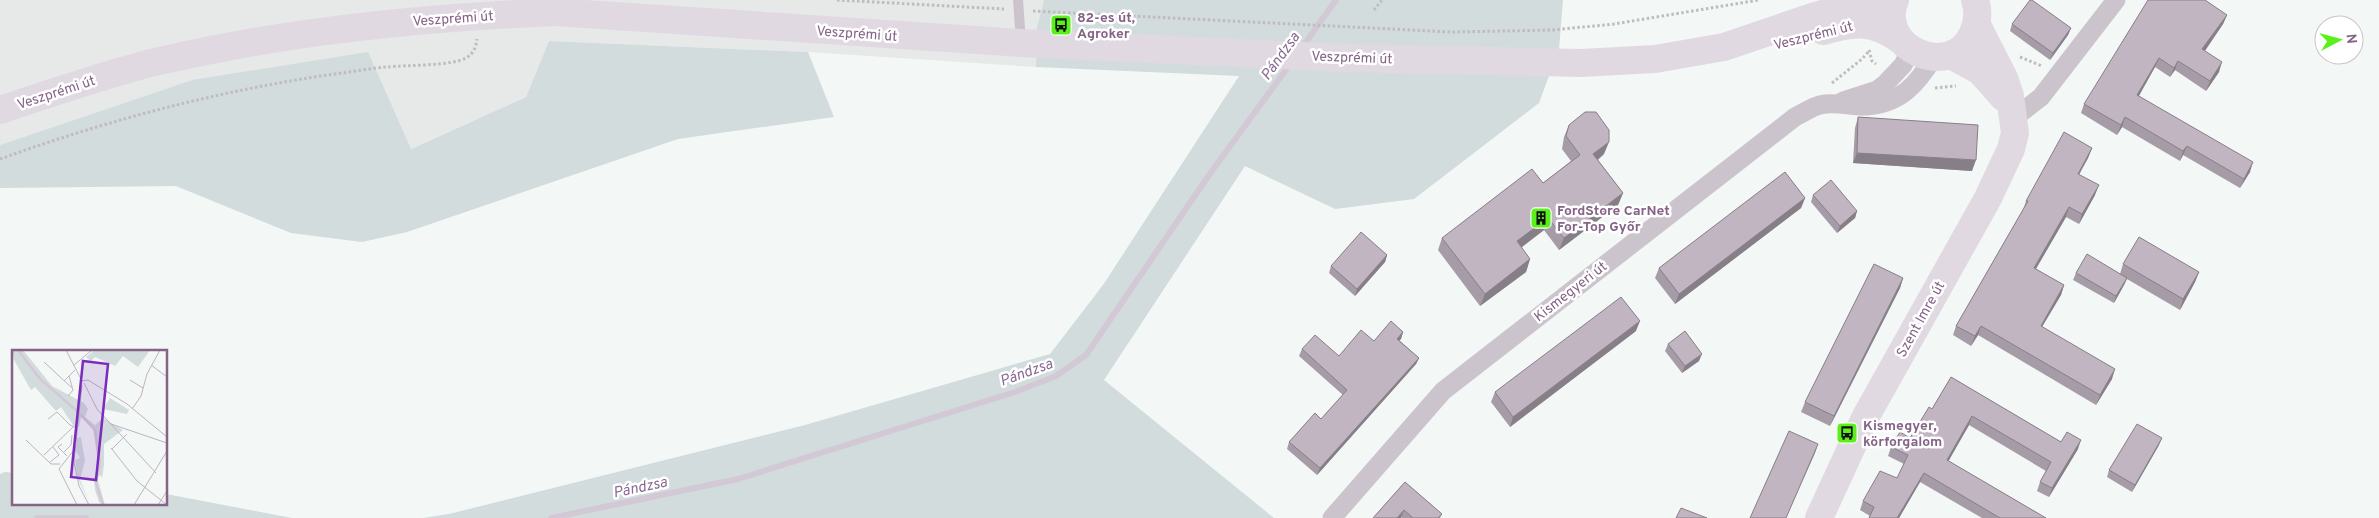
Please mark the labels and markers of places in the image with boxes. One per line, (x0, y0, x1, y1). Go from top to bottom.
place label: 82-es út, Agroker (1077, 10, 1135, 43)
bus stop icon: 82-es út, Agroker (1049, 13, 1073, 37)
place label: FordStore CarNet For-Top Győr (1557, 203, 1670, 236)
building icon: FordStore CarNet For-Top Győr (1529, 206, 1553, 230)
place label: Kismegyer, körforgalom (1863, 418, 1942, 451)
bus stop icon: Kismegyer, körforgalom (1835, 421, 1859, 445)

